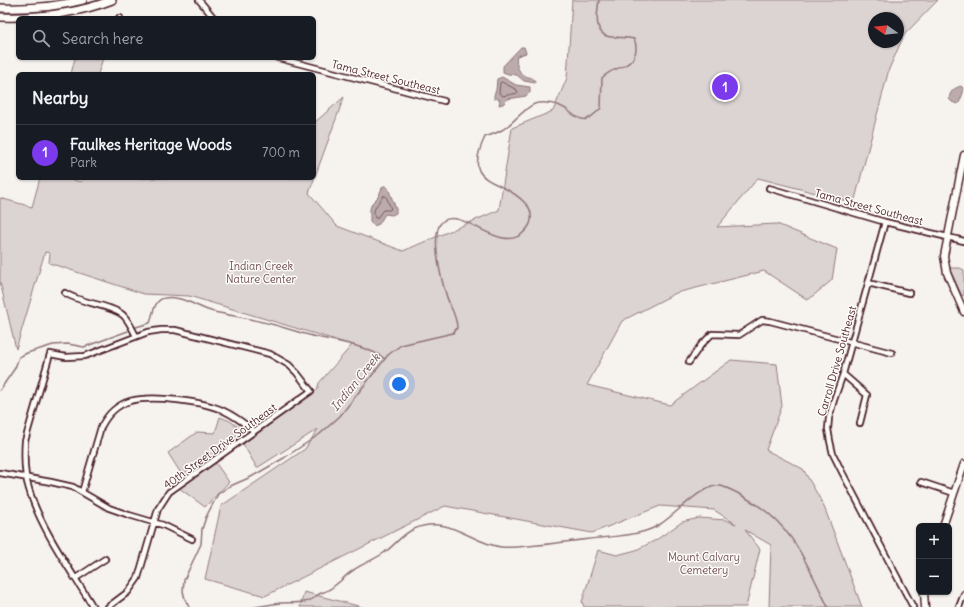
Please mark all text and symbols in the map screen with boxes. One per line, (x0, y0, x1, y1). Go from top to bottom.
north arrow (868, 12, 904, 48)
search box (16, 16, 316, 60)
icon: search (30, 27, 52, 49)
text: Search here (62, 29, 143, 48)
street label: Tama Street Southeast (330, 57, 442, 97)
pin: 1 (712, 72, 738, 102)
text: Nearby (32, 87, 88, 109)
text: Faulkes Heritage Woods (70, 135, 232, 154)
text: 1 (42, 144, 48, 161)
text: 700 m (262, 144, 300, 161)
text: Park (70, 154, 97, 171)
street label: Tama Street Southeast (813, 186, 925, 228)
park label: Indian Creek Nature Center (226, 259, 296, 286)
street label: Carroll Drive Southeast (815, 304, 860, 418)
water label: Indian Creek (327, 349, 383, 414)
your location (389, 374, 409, 394)
street label: 40th Street Drive Southeast (161, 400, 280, 492)
map controls (916, 523, 952, 595)
button: + (916, 523, 952, 559)
park label: Mount Calvary Cemetery (668, 550, 740, 577)
button: − (916, 559, 952, 595)

